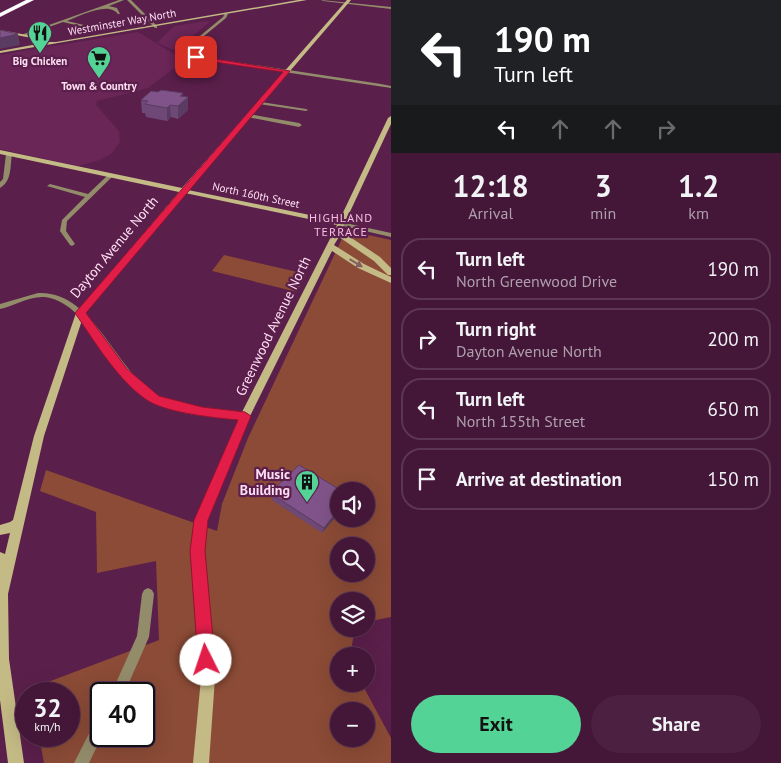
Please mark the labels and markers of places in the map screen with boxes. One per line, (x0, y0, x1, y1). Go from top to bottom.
restaurant icon: Big Chicken (27, 20, 53, 54)
pin (175, 36, 217, 78)
supermarket icon: Town & Country (86, 45, 112, 79)
place label: Big Chicken (13, 54, 67, 68)
place label: Town & Country (61, 79, 137, 93)
place label: Music Building (240, 465, 290, 499)
building icon: Music Building (294, 469, 320, 503)

